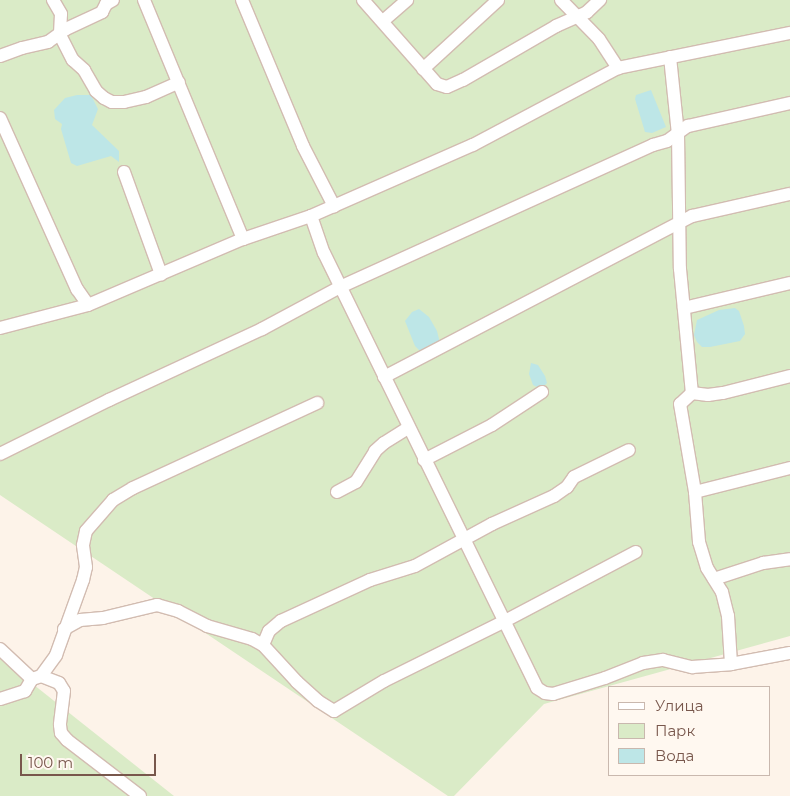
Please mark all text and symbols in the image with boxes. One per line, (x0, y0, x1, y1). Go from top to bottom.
legend (608, 686, 770, 776)
text: Улица (655, 696, 703, 715)
text: Парк (655, 721, 695, 740)
scale bar (22, 744, 159, 776)
text: Вода (655, 746, 694, 765)
text: 100 m (28, 753, 73, 772)

